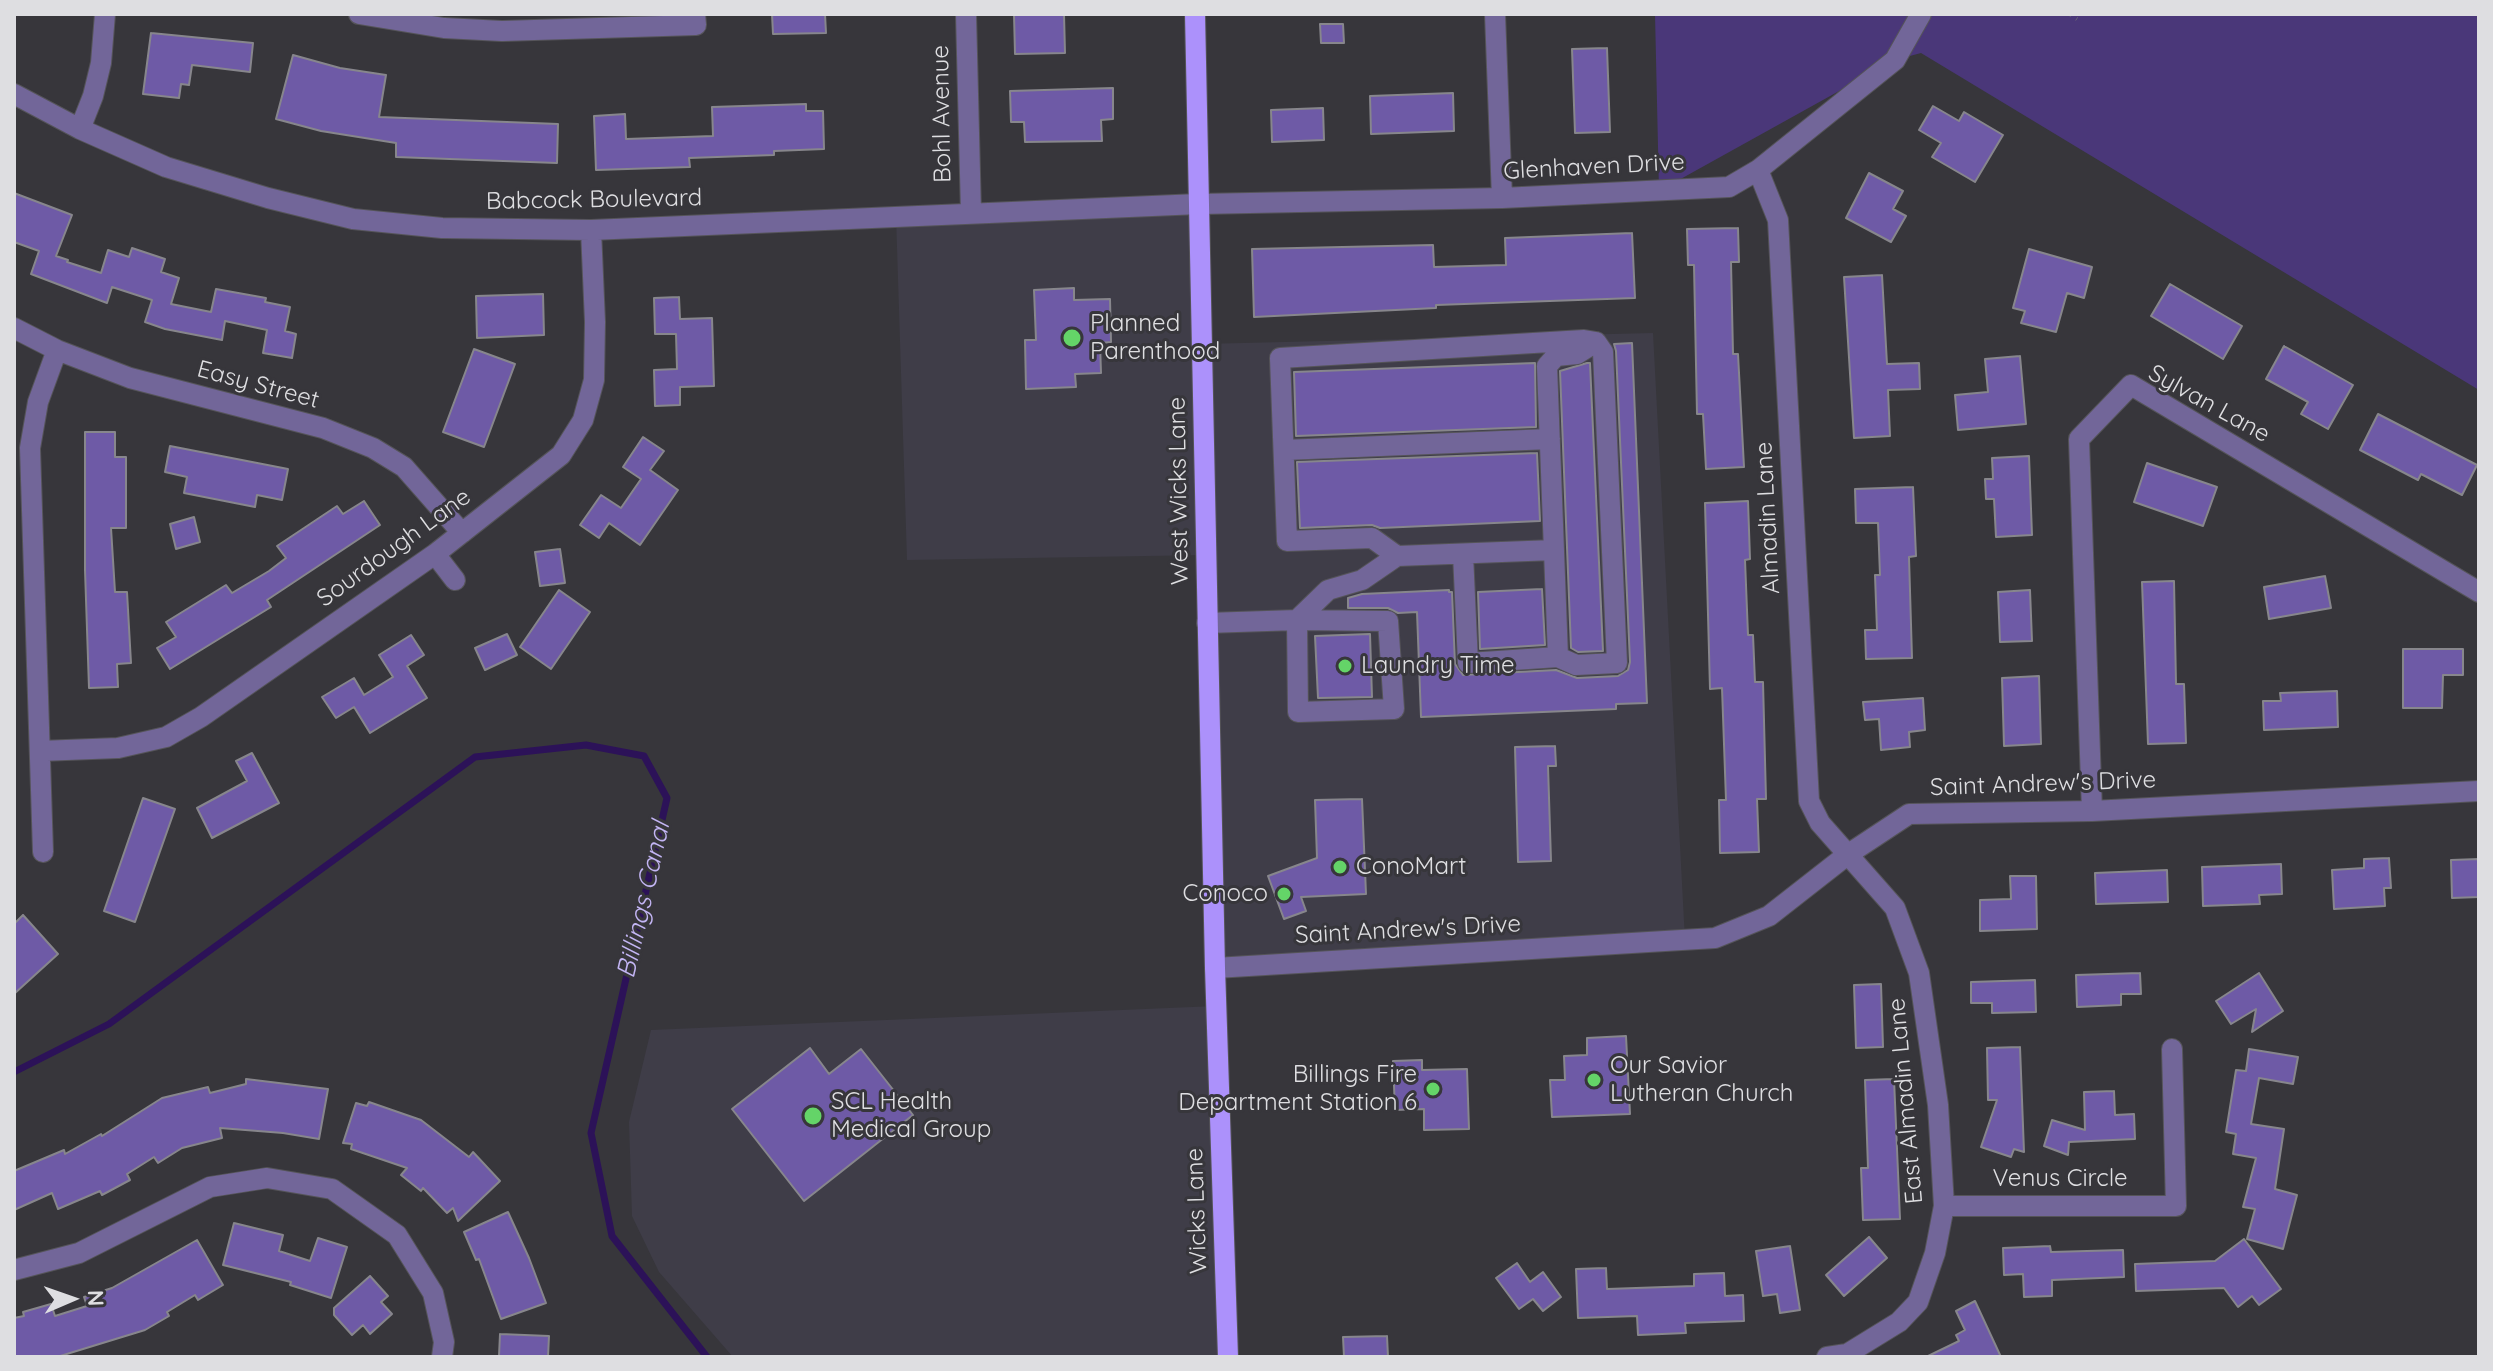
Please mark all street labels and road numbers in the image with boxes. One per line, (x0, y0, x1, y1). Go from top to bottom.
street label: Bohl Avenue (926, 45, 958, 183)
street label: Glenhaven Drive (1503, 148, 1685, 186)
street label: Babcock Boulevard (486, 184, 702, 216)
street label: Easy Street (194, 355, 322, 415)
street label: Sylvan Lane (2143, 359, 2275, 449)
street label: West Wicks Lane (1163, 397, 1195, 585)
street label: Almadin Lane (1750, 441, 1786, 595)
street label: Sourdough Lane (312, 483, 476, 613)
street label: Saint Andrew's Drive (1929, 766, 2157, 802)
street label: Saint Andrew's Drive (1294, 910, 1522, 950)
street label: East Almadin Lane (1883, 997, 1929, 1205)
street label: Wicks Lane (1180, 1148, 1214, 1274)
street label: Venus Circle (1992, 1165, 2128, 1193)

